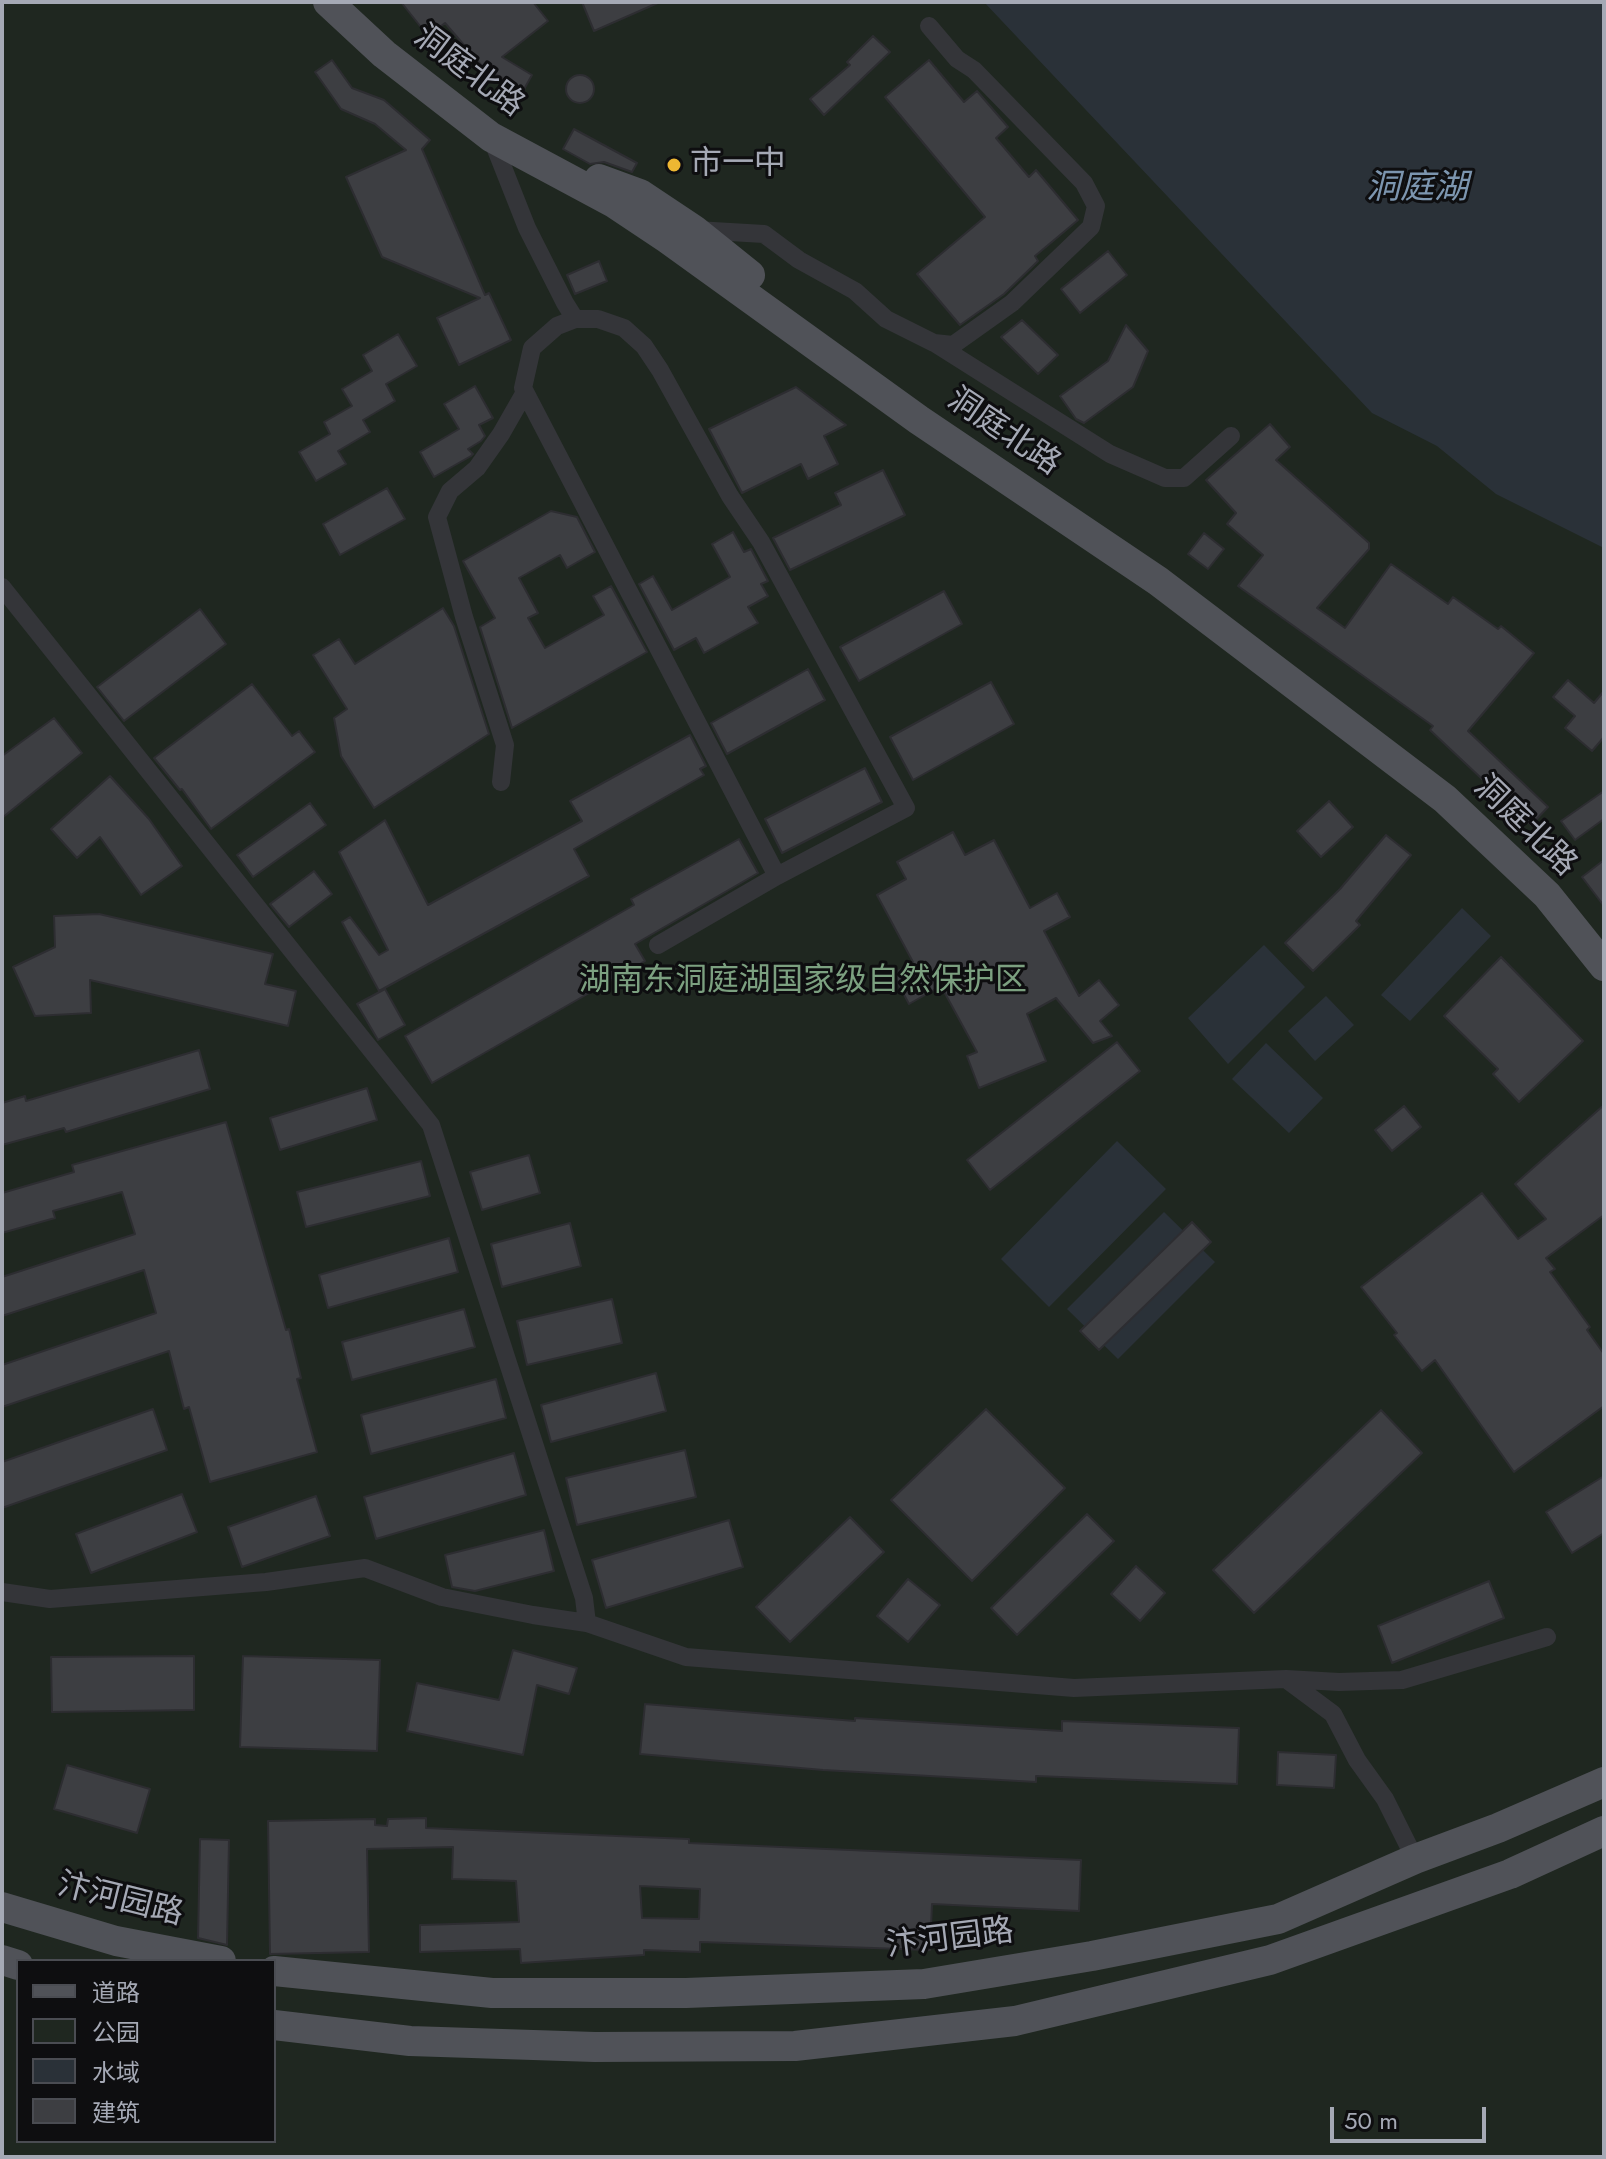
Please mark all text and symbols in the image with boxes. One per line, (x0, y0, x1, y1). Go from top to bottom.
street label: 洞庭北路 (405, 18, 531, 126)
place label: 市一中 (690, 146, 786, 184)
marker: 市一中 (665, 156, 683, 174)
water label: 洞庭湖 (1366, 170, 1468, 210)
street label: 洞庭北路 (939, 381, 1067, 485)
street label: 洞庭北路 (1465, 769, 1583, 885)
park label: 湖南东洞庭湖国家级自然保护区 (579, 963, 1027, 1001)
street label: 汴河园路 (53, 1867, 187, 1935)
street label: 汴河园路 (884, 1913, 1016, 1967)
legend (16, 1959, 276, 2143)
text: 道路 (92, 1975, 140, 2010)
text: 公园 (92, 2015, 140, 2050)
text: 水域 (92, 2055, 140, 2090)
scale bar (1334, 2091, 1490, 2141)
text: 建筑 (92, 2095, 140, 2130)
text: 50 m (1344, 2103, 1398, 2138)

